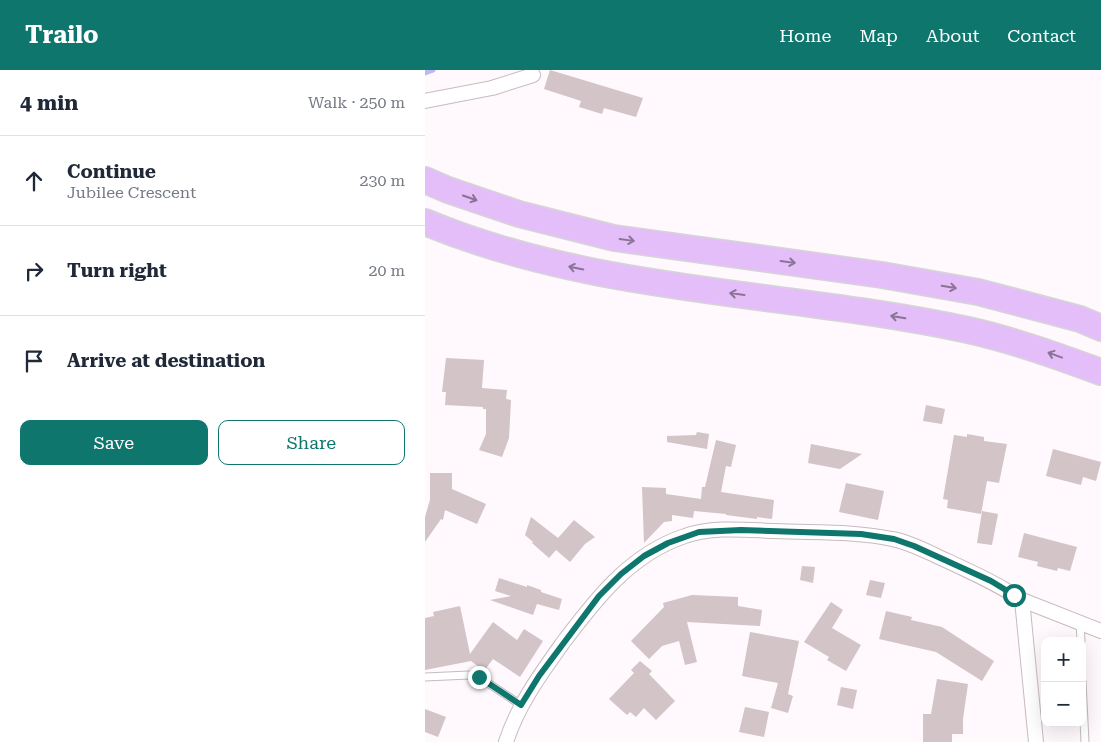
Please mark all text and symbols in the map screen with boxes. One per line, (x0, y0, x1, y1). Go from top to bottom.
text: Trailo (25, 21, 99, 49)
text: Home (779, 25, 831, 46)
text: Map (859, 25, 898, 46)
text: About (926, 25, 979, 46)
text: Contact (1007, 25, 1076, 46)
text: 4 min (20, 91, 78, 115)
text: Walk · 250 m (308, 93, 405, 112)
text: Continue (67, 160, 156, 183)
icon: ahead (20, 167, 48, 195)
text: 230 m (359, 171, 405, 190)
text: Jubilee Crescent (67, 183, 196, 202)
one-way arrow (462, 194, 478, 203)
one-way arrow (619, 235, 635, 245)
icon: right (20, 257, 48, 285)
one-way arrow (780, 257, 796, 267)
text: Turn right (67, 259, 167, 282)
text: 20 m (368, 261, 405, 280)
one-way arrow (569, 263, 585, 273)
one-way arrow (940, 282, 956, 292)
one-way arrow (729, 289, 745, 299)
one-way arrow (890, 311, 906, 321)
icon: arrive (20, 347, 48, 375)
text: Arrive at destination (67, 349, 265, 372)
one-way arrow (1048, 350, 1063, 359)
button: Save (20, 420, 208, 465)
button: Share (218, 420, 405, 465)
route start (1003, 584, 1026, 607)
map controls (1041, 637, 1086, 727)
button: + (1041, 637, 1086, 682)
route end (468, 666, 491, 689)
button: − (1041, 682, 1086, 727)

